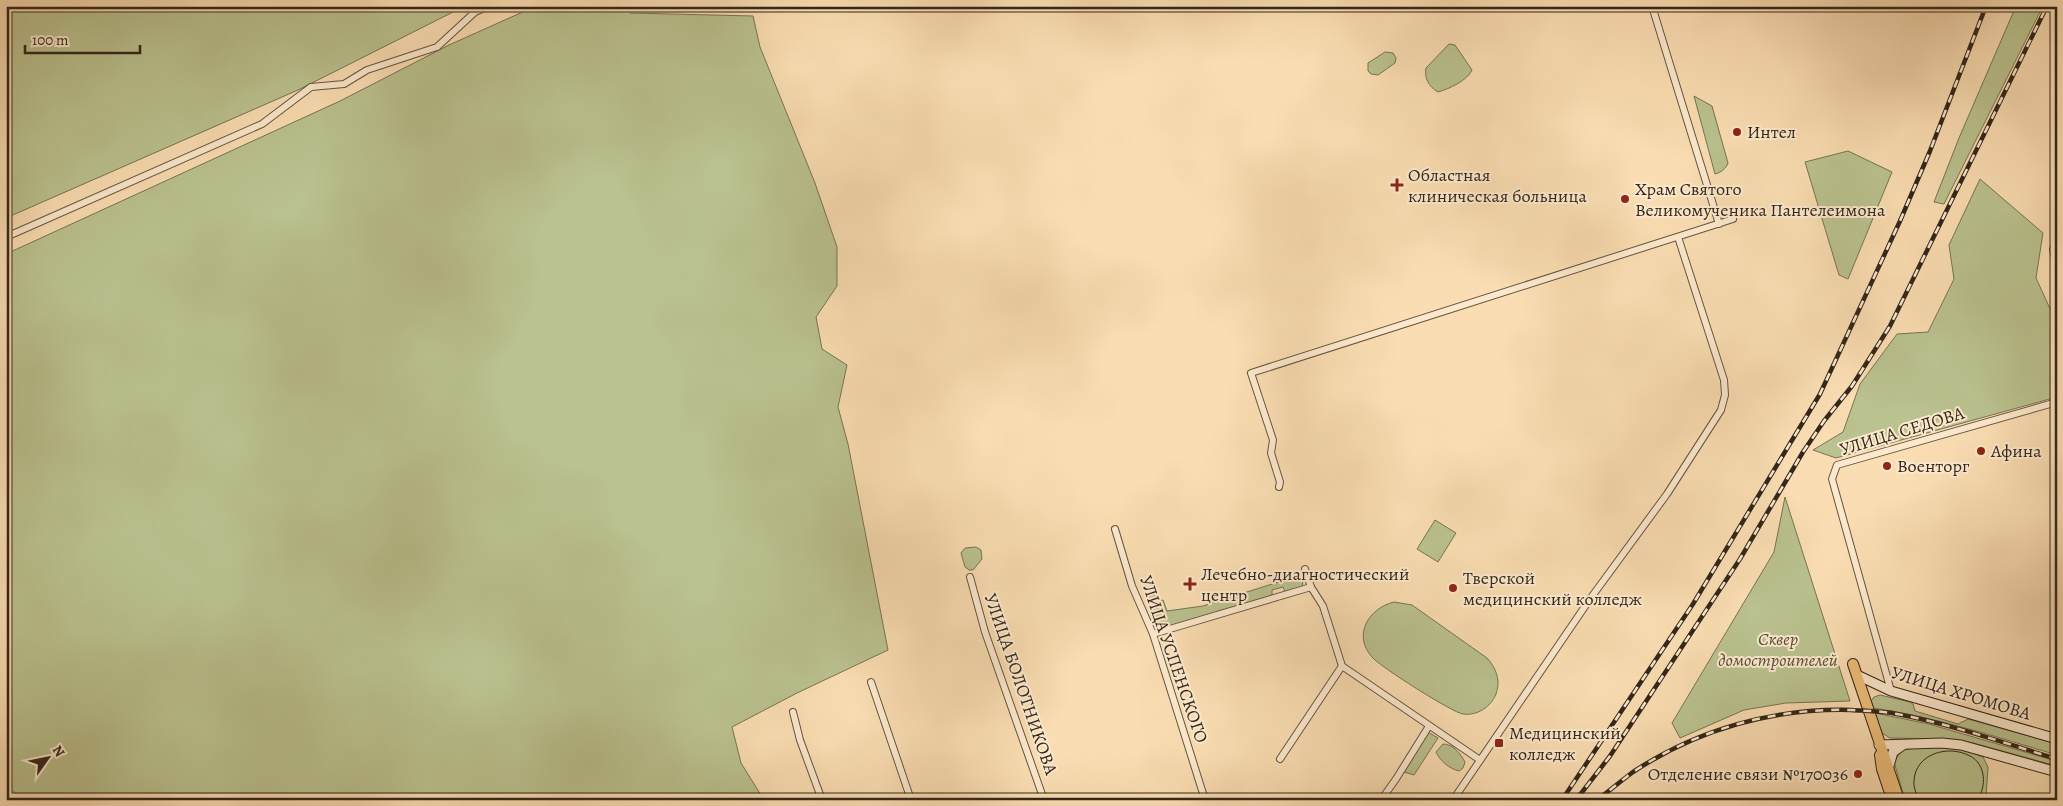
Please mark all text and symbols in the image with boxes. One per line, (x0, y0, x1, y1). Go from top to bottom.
scale bar (25, 22, 140, 54)
text: 100 m (32, 30, 69, 50)
place label: Интел (1747, 120, 1796, 144)
marker: Интел (1731, 126, 1743, 138)
place label: Областная клиническая больница (1408, 163, 1587, 208)
place label: Храм Святого Великомученика Пантелеимона (1635, 177, 1886, 222)
marker: Областная клиническая больница (1390, 178, 1404, 192)
marker: Храм Святого Великомученика Пантелеимона (1619, 193, 1631, 205)
street label: УЛИЦА СЕДОВА (1837, 401, 1968, 461)
place label: Афина (1990, 439, 2042, 463)
marker: Афина (1975, 445, 1987, 457)
place label: Военторг (1897, 454, 1970, 478)
marker: Военторг (1881, 460, 1893, 472)
place label: Лечебно-диагностический центр (1201, 562, 1409, 607)
place label: Тверской медицинский колледж (1463, 566, 1643, 611)
street label: УЛИЦА УСПЕНСКОГО (1134, 572, 1214, 746)
marker: Лечебно-диагностический центр (1183, 577, 1197, 591)
marker: Тверской медицинский колледж (1447, 582, 1459, 594)
street label: УЛИЦА БОЛОТНИКОВА (979, 590, 1063, 778)
park label: Сквер домостроителей (1718, 627, 1838, 672)
street label: УЛИЦА ХРОМОВА (1888, 660, 2034, 726)
place label: Медицинский колледж (1509, 721, 1621, 766)
north arrow (22, 734, 72, 784)
marker: Медицинский колледж (1493, 737, 1505, 749)
text: N (48, 742, 69, 761)
place label: Отделение связи №170036 (1648, 762, 1848, 786)
marker: Отделение связи №170036 (1852, 768, 1864, 780)

